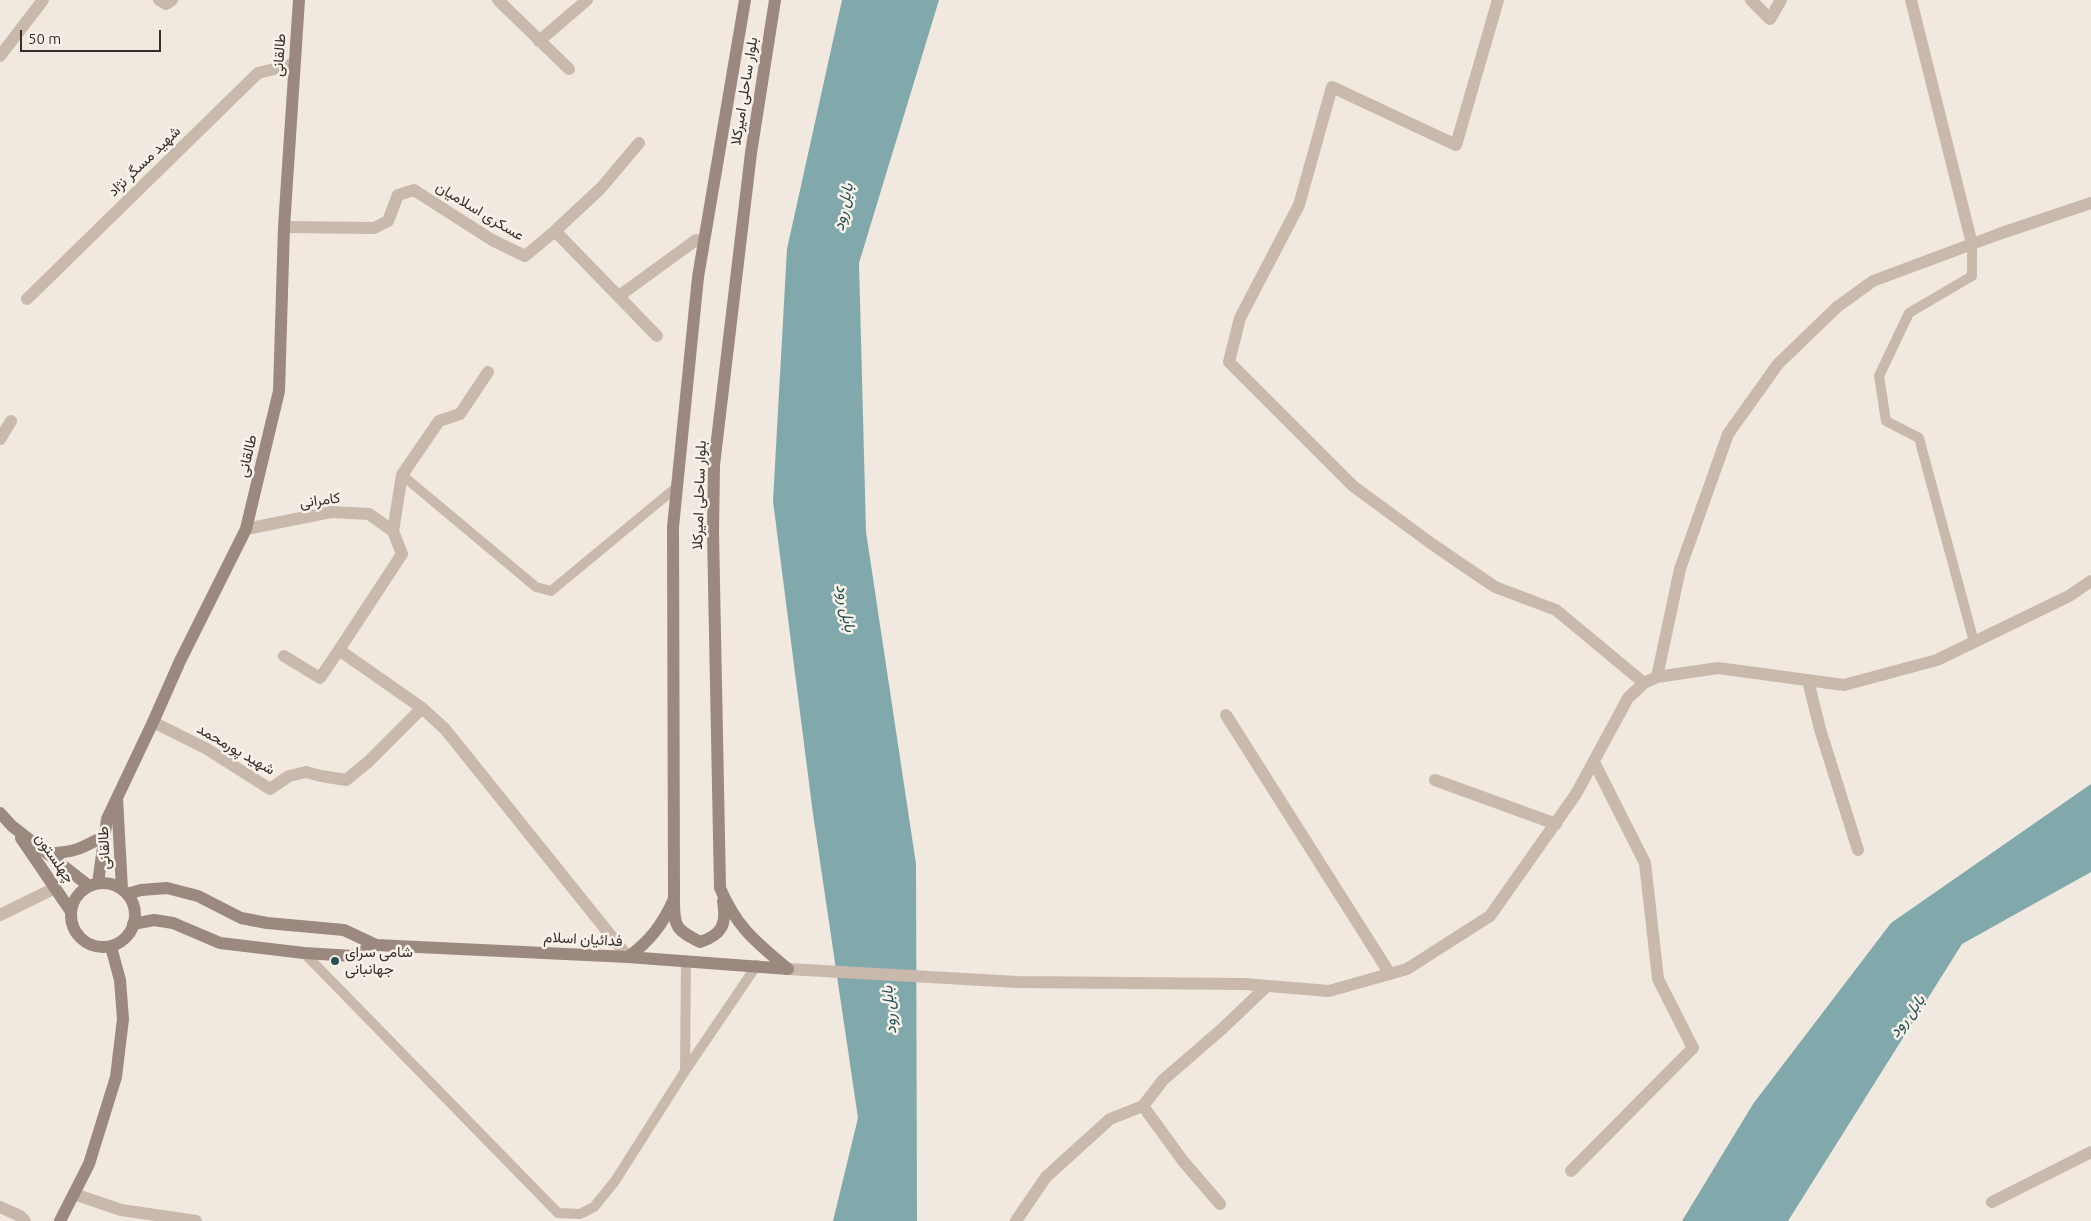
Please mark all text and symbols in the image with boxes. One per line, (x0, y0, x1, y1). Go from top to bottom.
scale bar (22, 20, 164, 52)
text: 50 m (28, 30, 61, 47)
street label: طالقانی (269, 33, 289, 77)
street label: بلوار ساحلی امیرکلا (727, 36, 761, 146)
street label: شهید مسگر نژاد (104, 122, 184, 200)
street label: عسکری اسلامیان (433, 178, 527, 244)
water label: بابل رود (829, 181, 857, 233)
street label: طالقانی (233, 433, 261, 479)
street label: بلوار ساحلی امیرکلا (688, 440, 710, 550)
street label: کامرانی (299, 489, 341, 511)
water label: بابل رود (832, 583, 860, 633)
street label: شهید پورمحمد (194, 719, 278, 779)
street label: طالقانی (94, 826, 114, 870)
street label: چهلستون (31, 829, 79, 887)
street label: فدائیان اسلام (543, 928, 623, 950)
place label: شامی سرای جهانبانی (345, 943, 413, 978)
marker: شامی سرای جهانبانی (329, 955, 341, 967)
water label: بابل رود (877, 985, 901, 1035)
water label: بابل رود (1885, 991, 1929, 1041)

